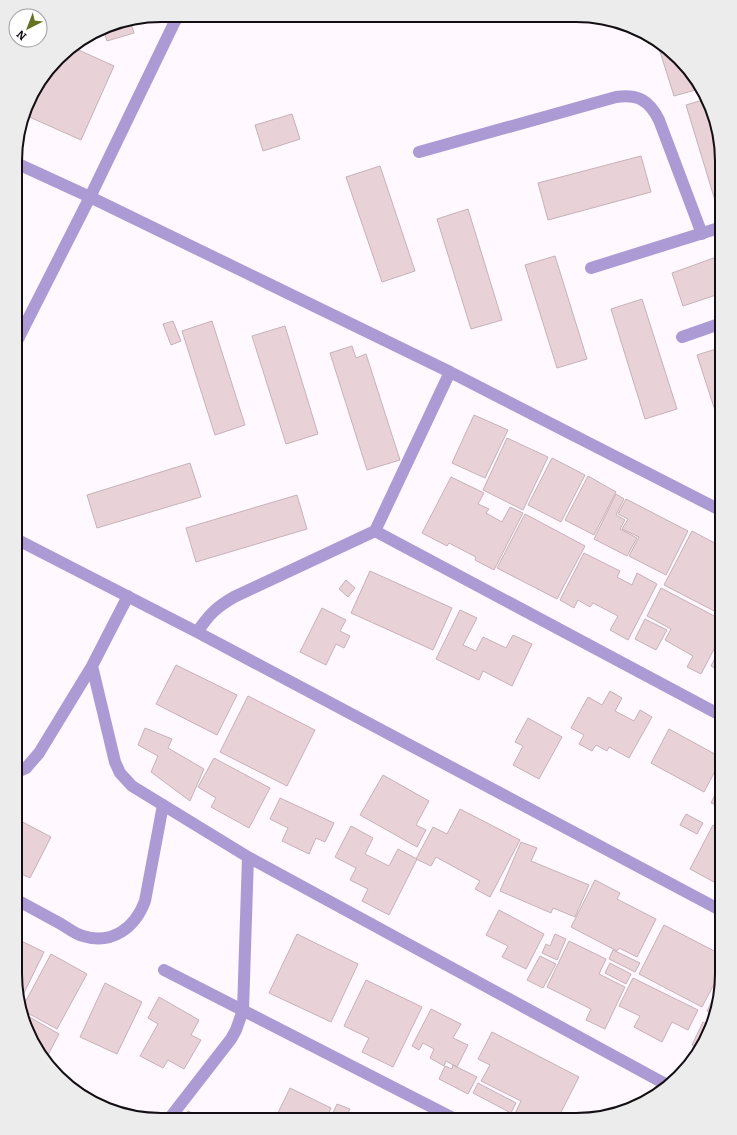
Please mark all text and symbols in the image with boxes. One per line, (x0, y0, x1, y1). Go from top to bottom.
north arrow (8, 8, 48, 48)
text: N (14, 27, 29, 43)

